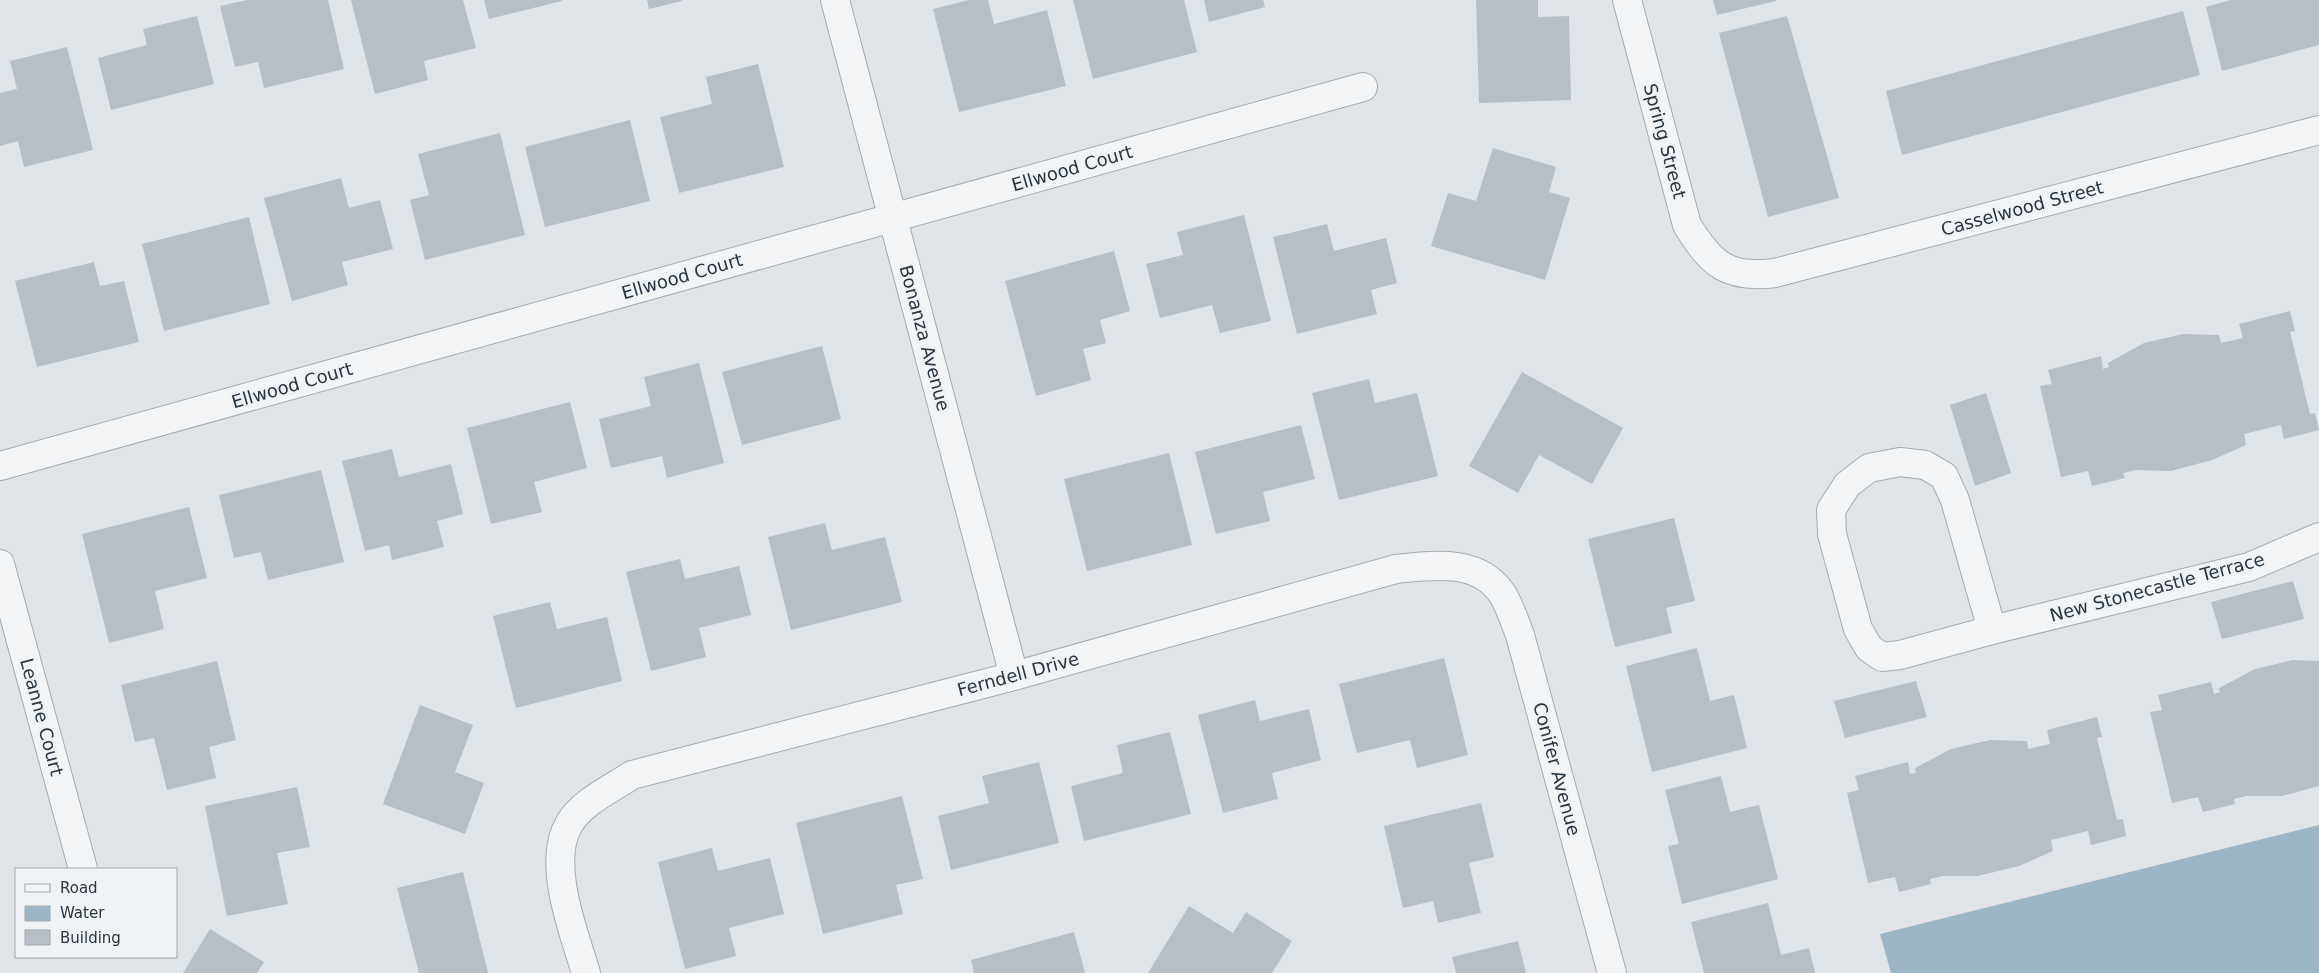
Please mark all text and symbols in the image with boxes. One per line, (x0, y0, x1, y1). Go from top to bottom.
street label: Spring Street (1640, 81, 1690, 201)
street label: Ellwood Court (1009, 141, 1135, 195)
street label: Casselwood Street (1939, 176, 2105, 240)
street label: Ellwood Court (619, 249, 745, 303)
street label: Bonanza Avenue (895, 263, 955, 413)
street label: Ellwood Court (229, 358, 355, 412)
street label: New Stonecastle Terrace (2047, 548, 2267, 626)
street label: Ferndell Drive (955, 648, 1081, 700)
street label: Leanne Court (16, 656, 68, 778)
street label: Conifer Avenue (1529, 700, 1585, 838)
legend (15, 868, 178, 958)
text: Road (60, 879, 98, 897)
text: Water (60, 904, 105, 922)
text: Building (60, 929, 121, 947)

